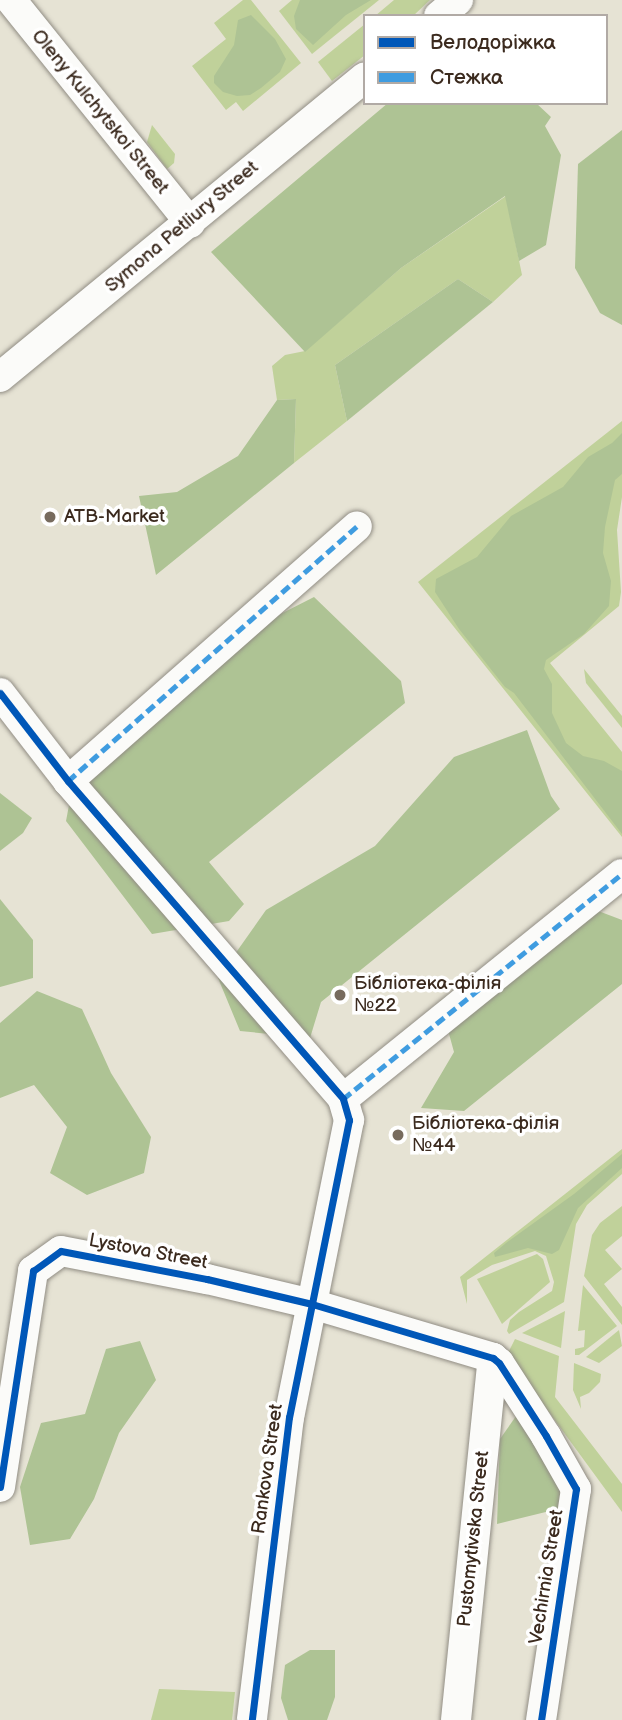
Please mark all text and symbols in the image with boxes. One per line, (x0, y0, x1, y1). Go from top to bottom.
legend (363, 14, 608, 105)
street label: Oleny Kulchytskoi Street (26, 25, 174, 199)
text: Велодоріжка (430, 30, 556, 55)
text: Стежка (430, 65, 504, 90)
street label: Symona Petliury Street (100, 156, 264, 298)
place label: ATB-Market (64, 506, 165, 528)
marker: ATB-Market (42, 509, 58, 525)
place label: Бібліотека-філія №22 (354, 973, 501, 1017)
marker: Бібліотека-філія №22 (332, 987, 348, 1003)
place label: Бібліотека-філія №44 (412, 1113, 559, 1157)
marker: Бібліотека-філія №44 (390, 1127, 406, 1143)
street label: Lystova Street (87, 1229, 209, 1275)
street label: Rankova Street (248, 1402, 288, 1536)
street label: Pustomytivska Street (453, 1450, 495, 1628)
street label: Vechirnia Street (525, 1508, 569, 1646)

